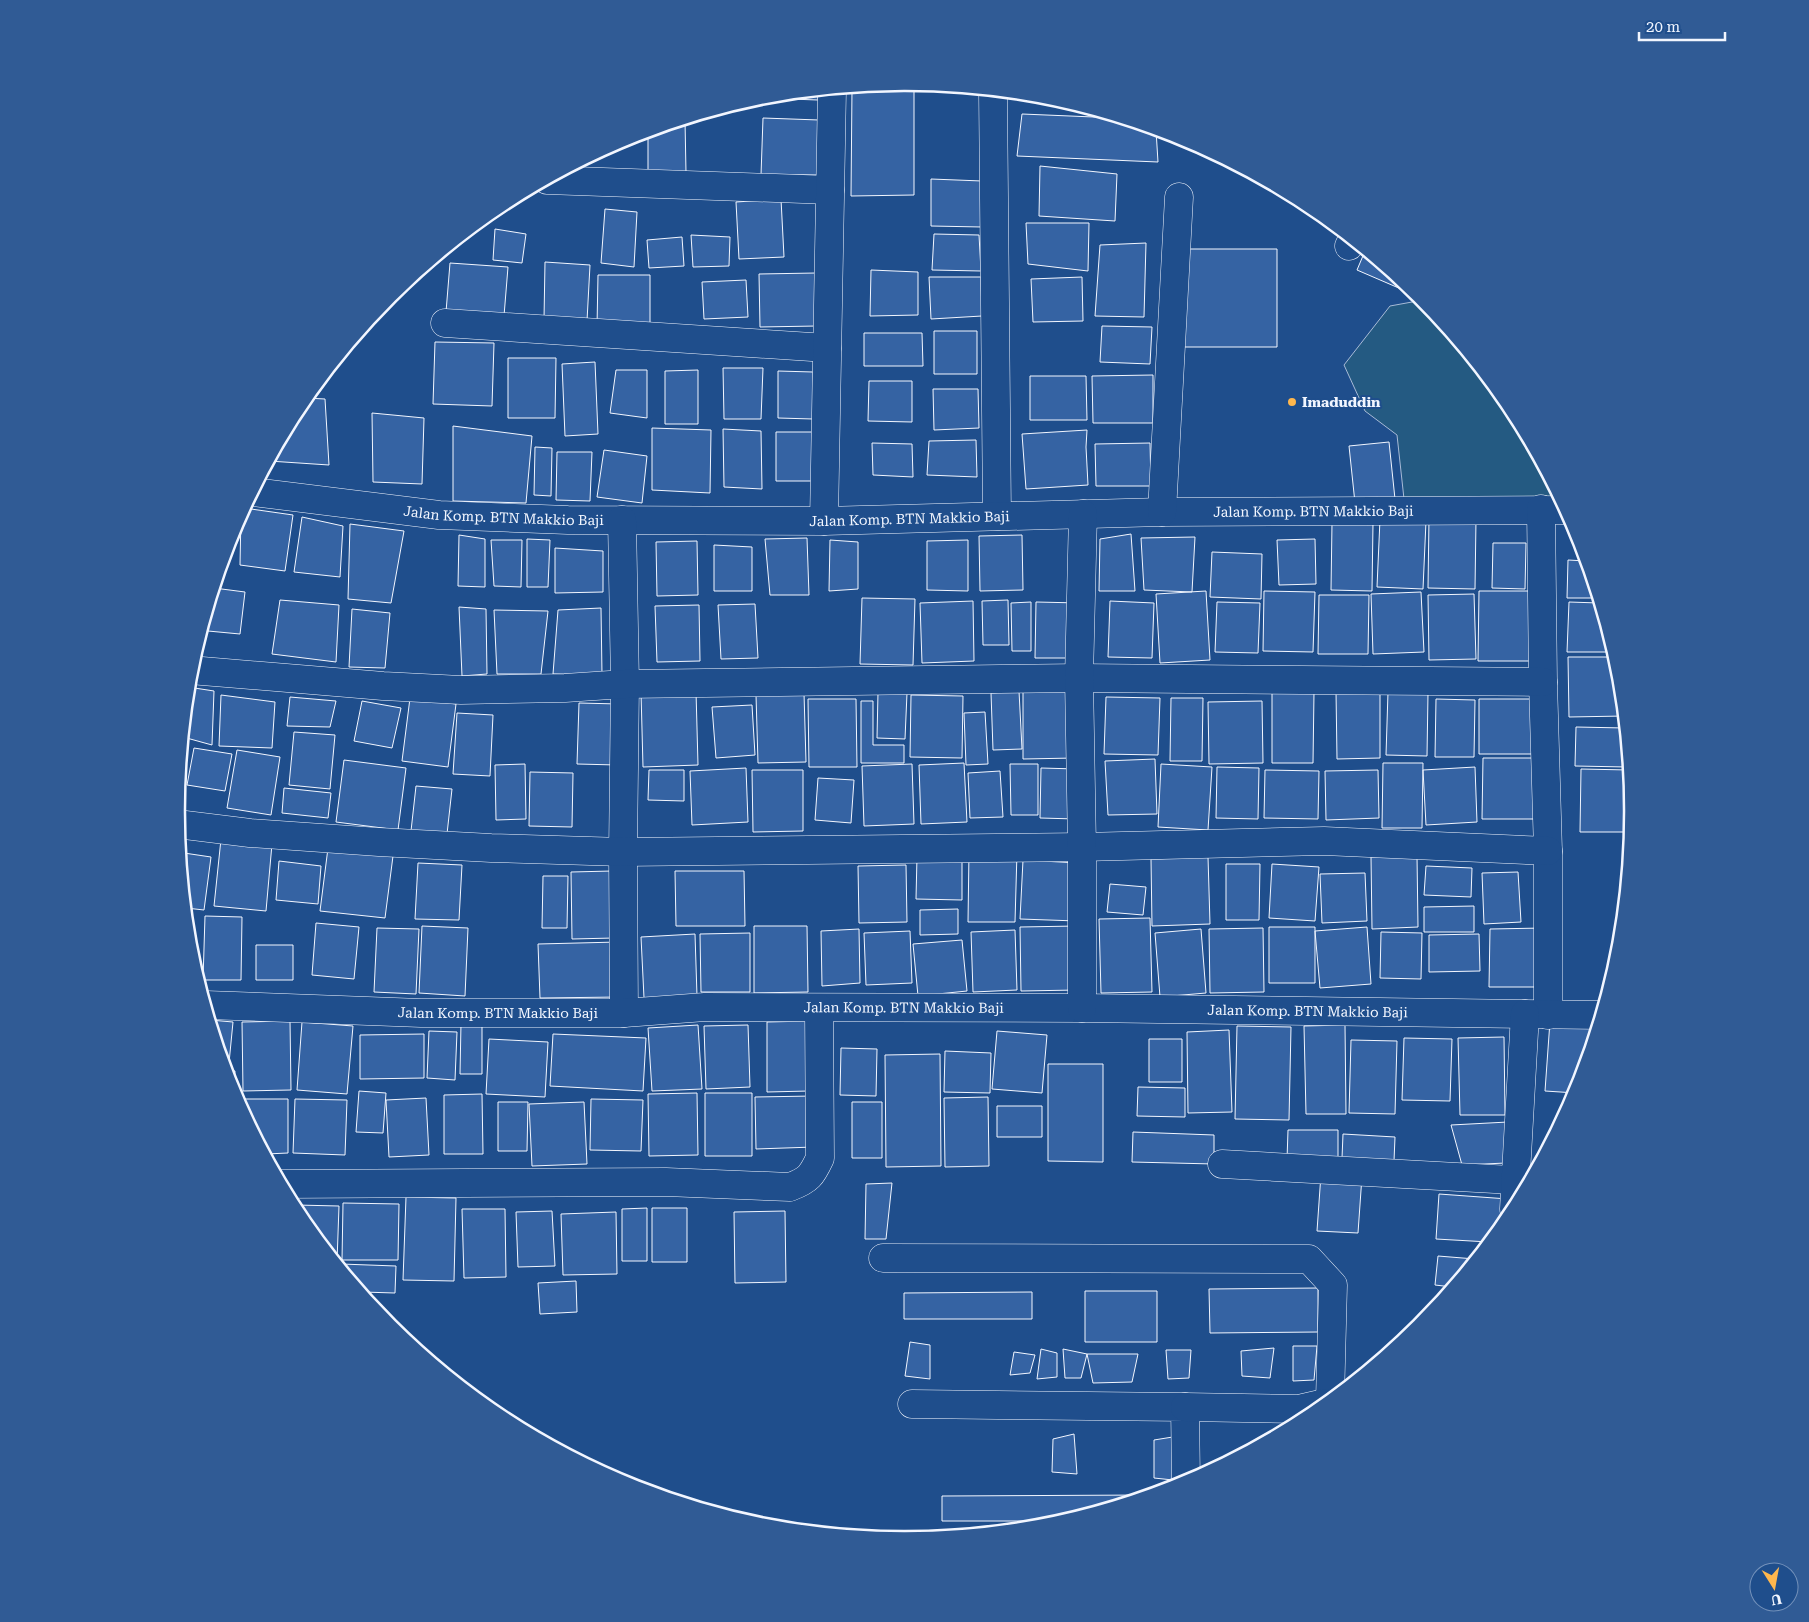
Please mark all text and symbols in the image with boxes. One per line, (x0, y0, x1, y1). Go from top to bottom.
scale bar (1639, 10, 1725, 42)
text: 20 m (1646, 18, 1681, 36)
place label: Imaduddin (1302, 394, 1381, 410)
marker: Imaduddin (1286, 396, 1298, 408)
street label: Jalan Komp. BTN Makkio Baji (403, 503, 604, 528)
street label: Jalan Komp. BTN Makkio Baji (1213, 503, 1414, 520)
street label: Jalan Komp. BTN Makkio Baji (809, 508, 1010, 529)
street label: Jalan Komp. BTN Makkio Baji (803, 999, 1004, 1016)
street label: Jalan Komp. BTN Makkio Baji (1207, 1002, 1408, 1020)
street label: Jalan Komp. BTN Makkio Baji (397, 1004, 599, 1021)
north arrow (1749, 1562, 1799, 1612)
text: U (1769, 1591, 1783, 1609)

